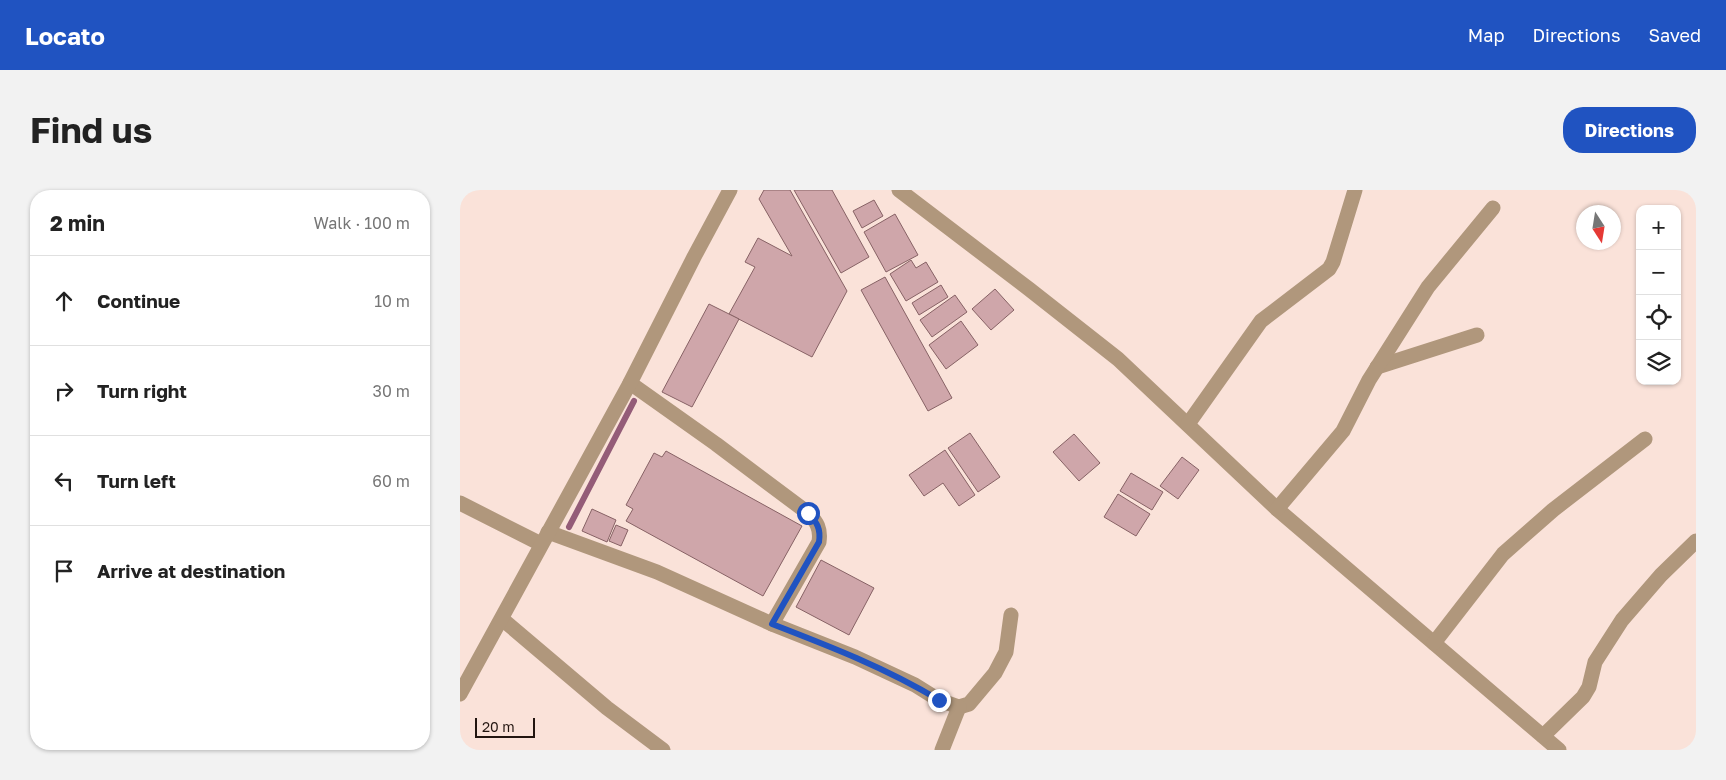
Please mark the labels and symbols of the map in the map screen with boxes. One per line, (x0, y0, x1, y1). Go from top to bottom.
north arrow (1576, 205, 1621, 250)
route start (797, 502, 820, 525)
route end (928, 689, 951, 712)
scale bar (475, 715, 535, 738)

